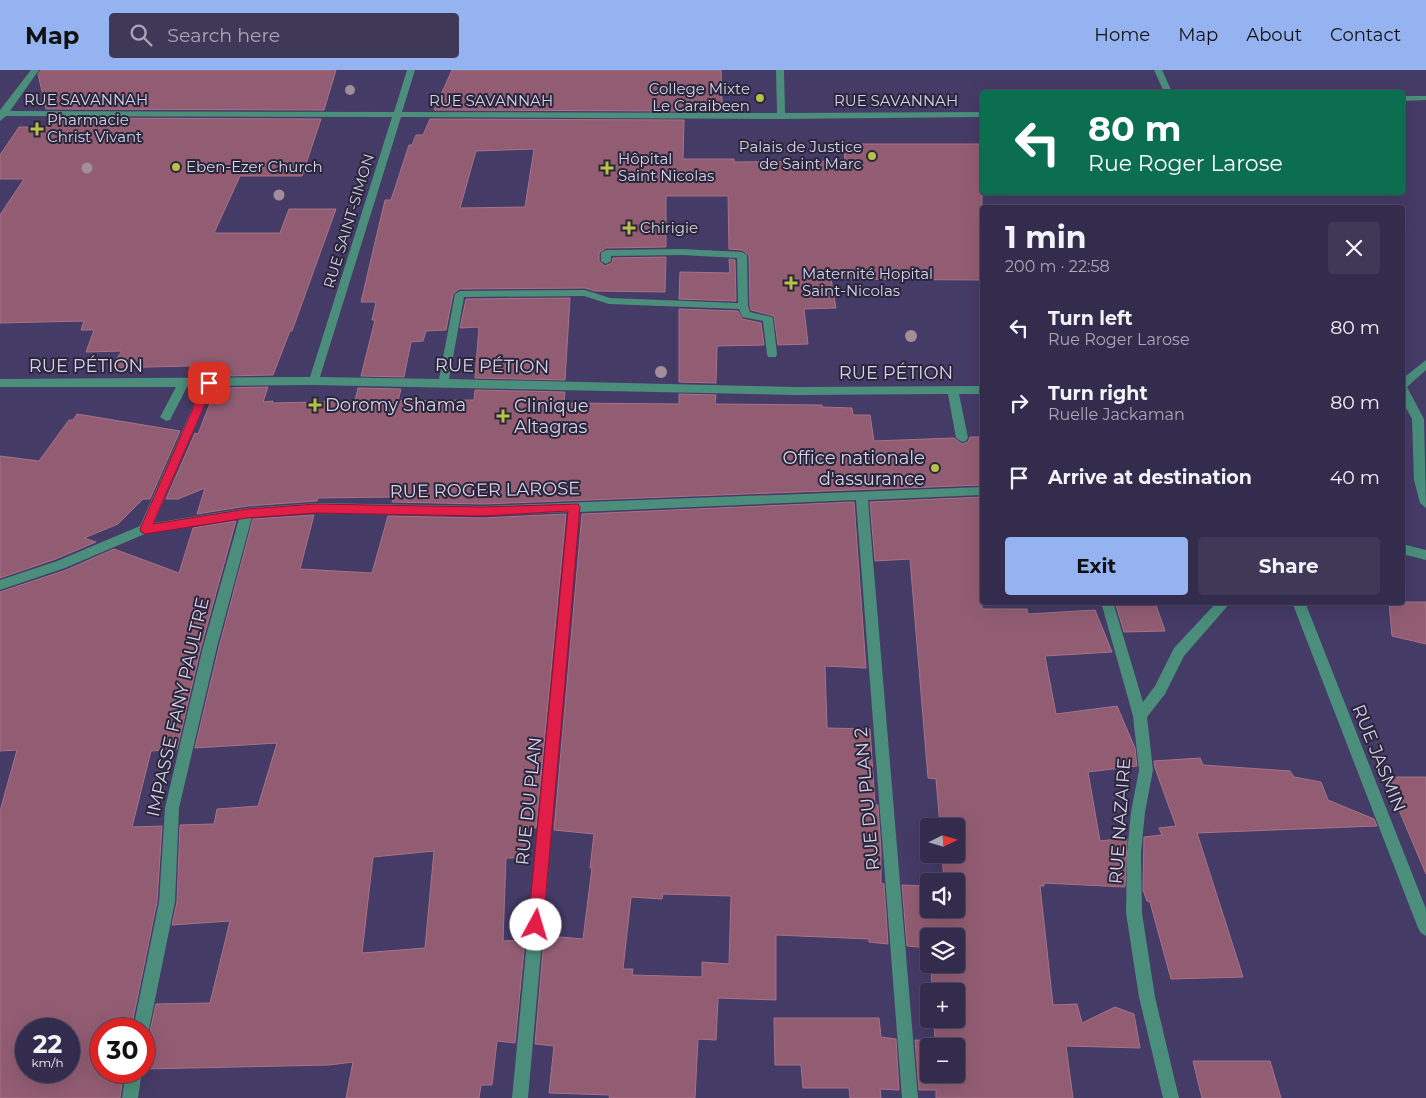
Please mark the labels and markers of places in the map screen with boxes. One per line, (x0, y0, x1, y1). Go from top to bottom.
place label: College Mixte Le Caraibeen (649, 79, 750, 115)
marker: College Mixte Le Caraibeen (754, 92, 766, 104)
place label: Pharmacie Christ Vivant (47, 110, 142, 146)
marker: Pharmacie Christ Vivant (31, 123, 43, 135)
place label: Palais de Justice de Saint Marc (739, 137, 862, 173)
place label: Hôpital Saint Nicolas (618, 149, 714, 185)
marker: Palais de Justice de Saint Marc (866, 150, 878, 162)
place label: Eben-Ezer Church (186, 157, 323, 176)
marker: Eben-Ezer Church (170, 161, 182, 173)
marker: Hôpital Saint Nicolas (600, 161, 614, 175)
place label: Chirigie (640, 218, 698, 237)
marker: Chirigie (622, 221, 636, 235)
place label: Maternité Hopital Saint-Nicolas (802, 264, 933, 300)
marker: Maternité Hopital Saint-Nicolas (784, 276, 798, 290)
pin (188, 362, 230, 404)
place label: Doromy Shama (325, 394, 466, 416)
place label: Clinique Altagras (514, 395, 589, 438)
marker: Doromy Shama (309, 399, 321, 411)
marker: Clinique Altagras (496, 409, 510, 423)
place label: Office nationale d'assurance (783, 447, 925, 490)
marker: Office nationale d'assurance (929, 462, 941, 474)

